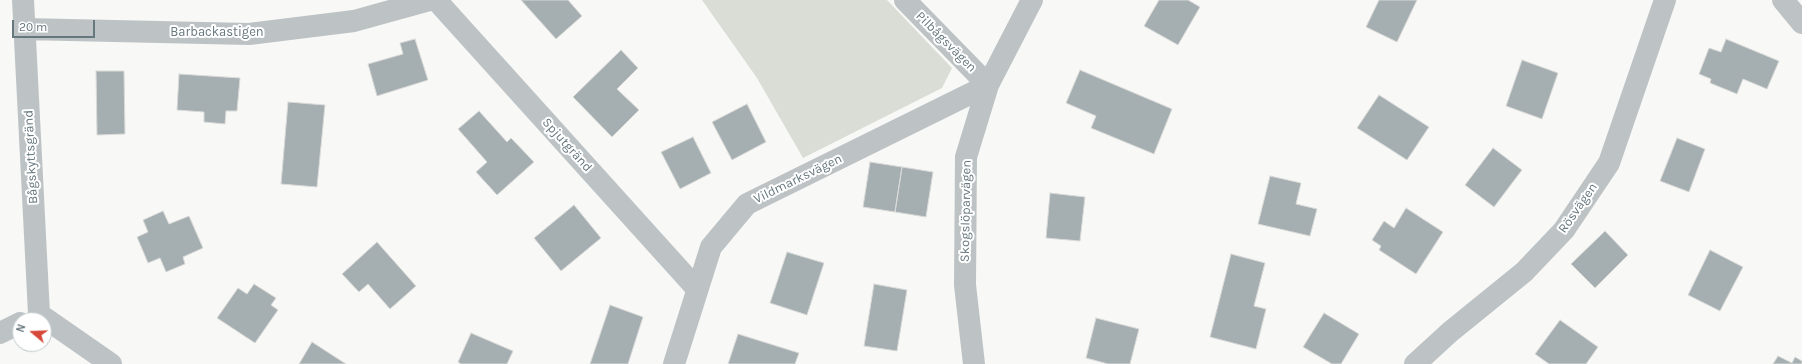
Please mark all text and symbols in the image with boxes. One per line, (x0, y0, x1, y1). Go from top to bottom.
street label: Pilbågsvägen (912, 8, 980, 76)
scale bar (14, 12, 97, 38)
text: 20 m (19, 20, 47, 34)
street label: Barbackastigen (170, 24, 264, 40)
street label: Bågskyttsgränd (21, 110, 41, 204)
street label: Spjutgränd (539, 115, 595, 175)
street label: Vildmarksvägen (751, 151, 845, 207)
street label: Skogslöparvägen (957, 160, 975, 262)
street label: Rösvägen (1555, 180, 1601, 236)
north arrow (12, 312, 52, 352)
text: N (14, 322, 29, 334)

